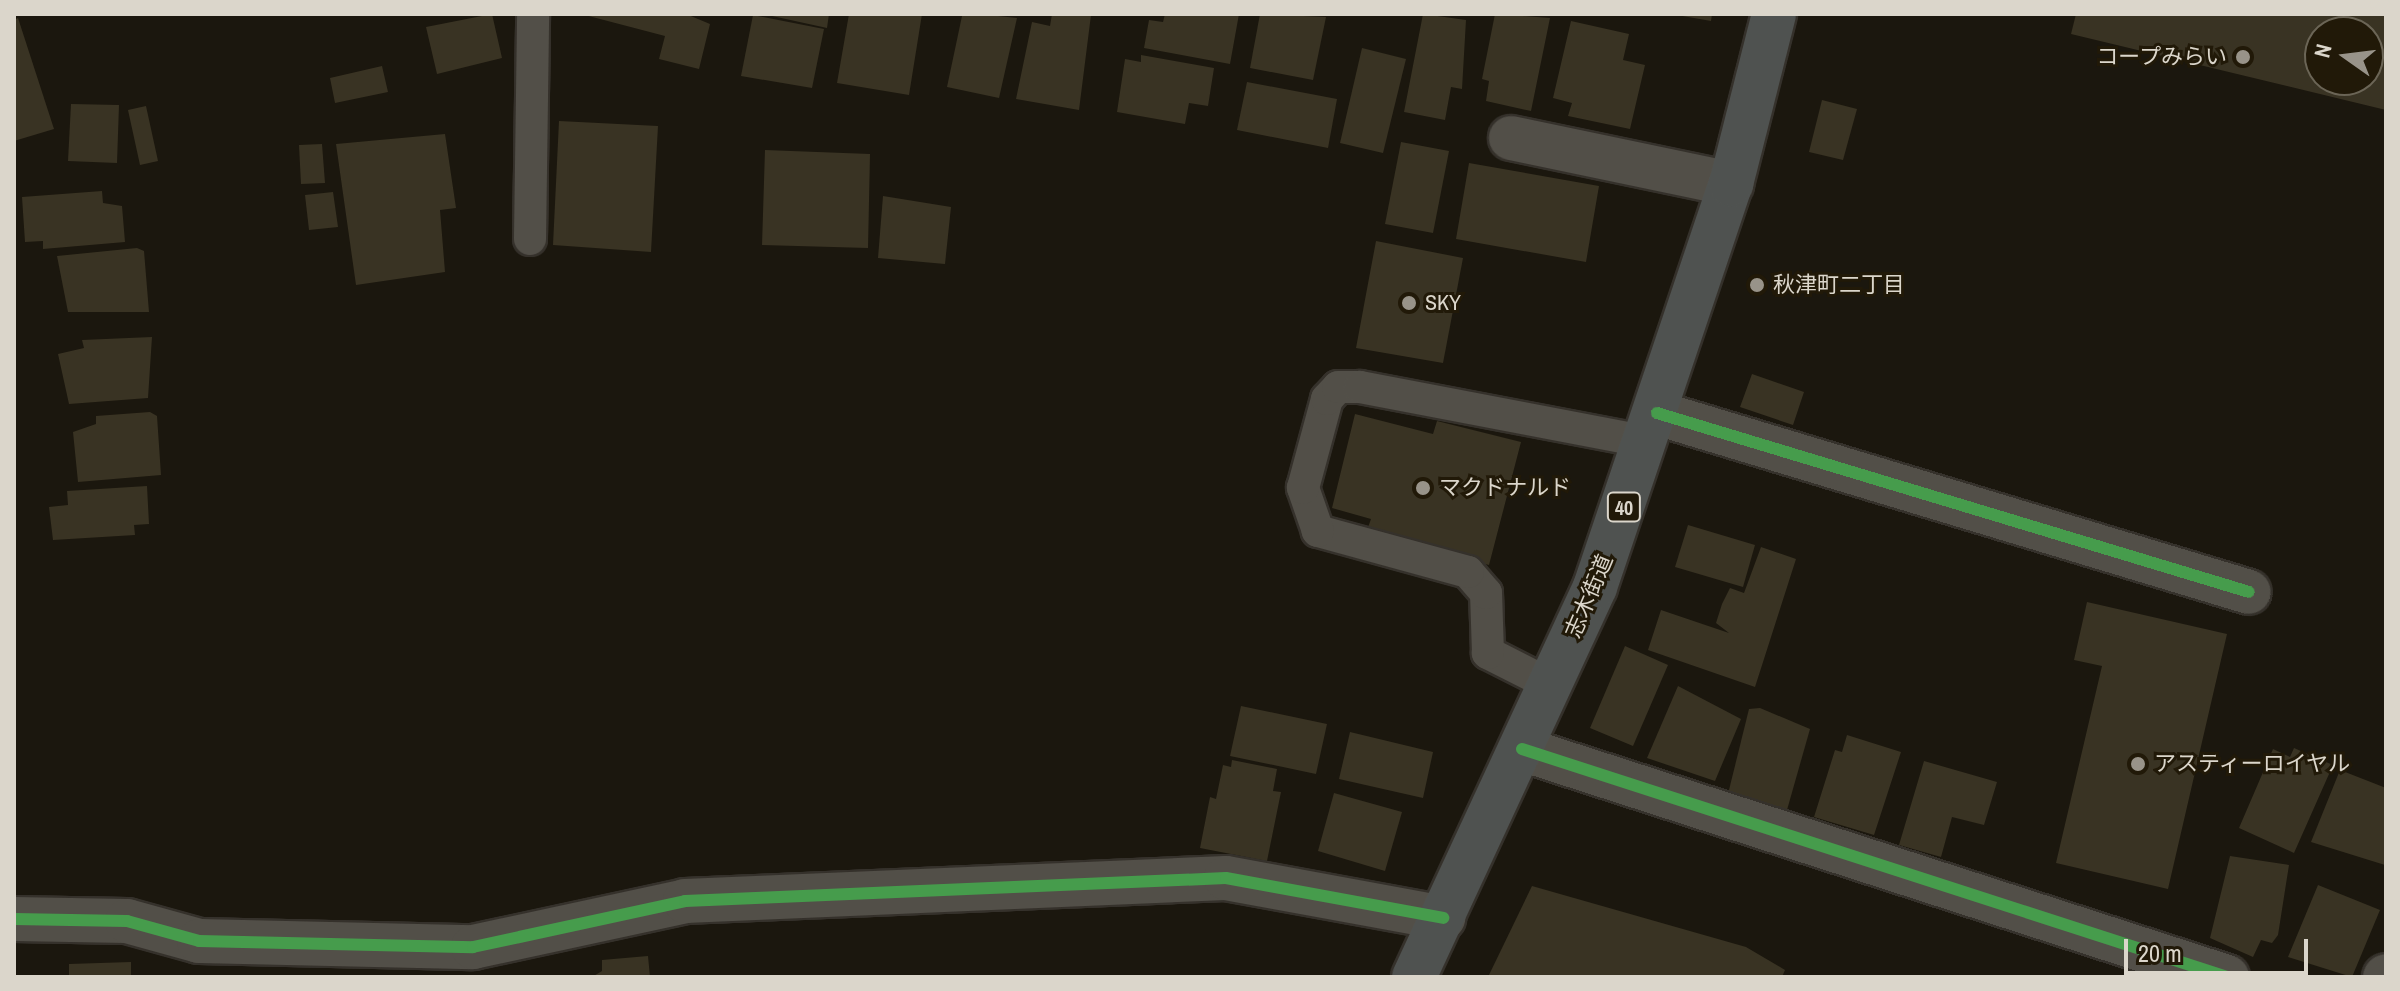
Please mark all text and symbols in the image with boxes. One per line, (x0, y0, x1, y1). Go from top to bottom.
north arrow (2304, 16, 2384, 96)
text: N (2307, 41, 2339, 61)
place label: コープみらい (2095, 44, 2227, 70)
marker: コープみらい (2234, 48, 2252, 66)
place label: 秋津町二丁目 (1773, 272, 1905, 298)
marker: 秋津町二丁目 (1748, 276, 1766, 294)
place label: SKY (1425, 290, 1461, 316)
marker: SKY (1400, 294, 1418, 312)
place label: マクドナルド (1439, 475, 1571, 501)
marker: マクドナルド (1414, 479, 1432, 497)
road number: 40 (1606, 491, 1642, 523)
street label: 志木街道 (1560, 550, 1618, 642)
place label: アスティーロイヤル (2154, 751, 2352, 777)
marker: アスティーロイヤル (2129, 755, 2147, 773)
scale bar (2128, 923, 2312, 973)
text: 20 m (2138, 937, 2182, 969)

